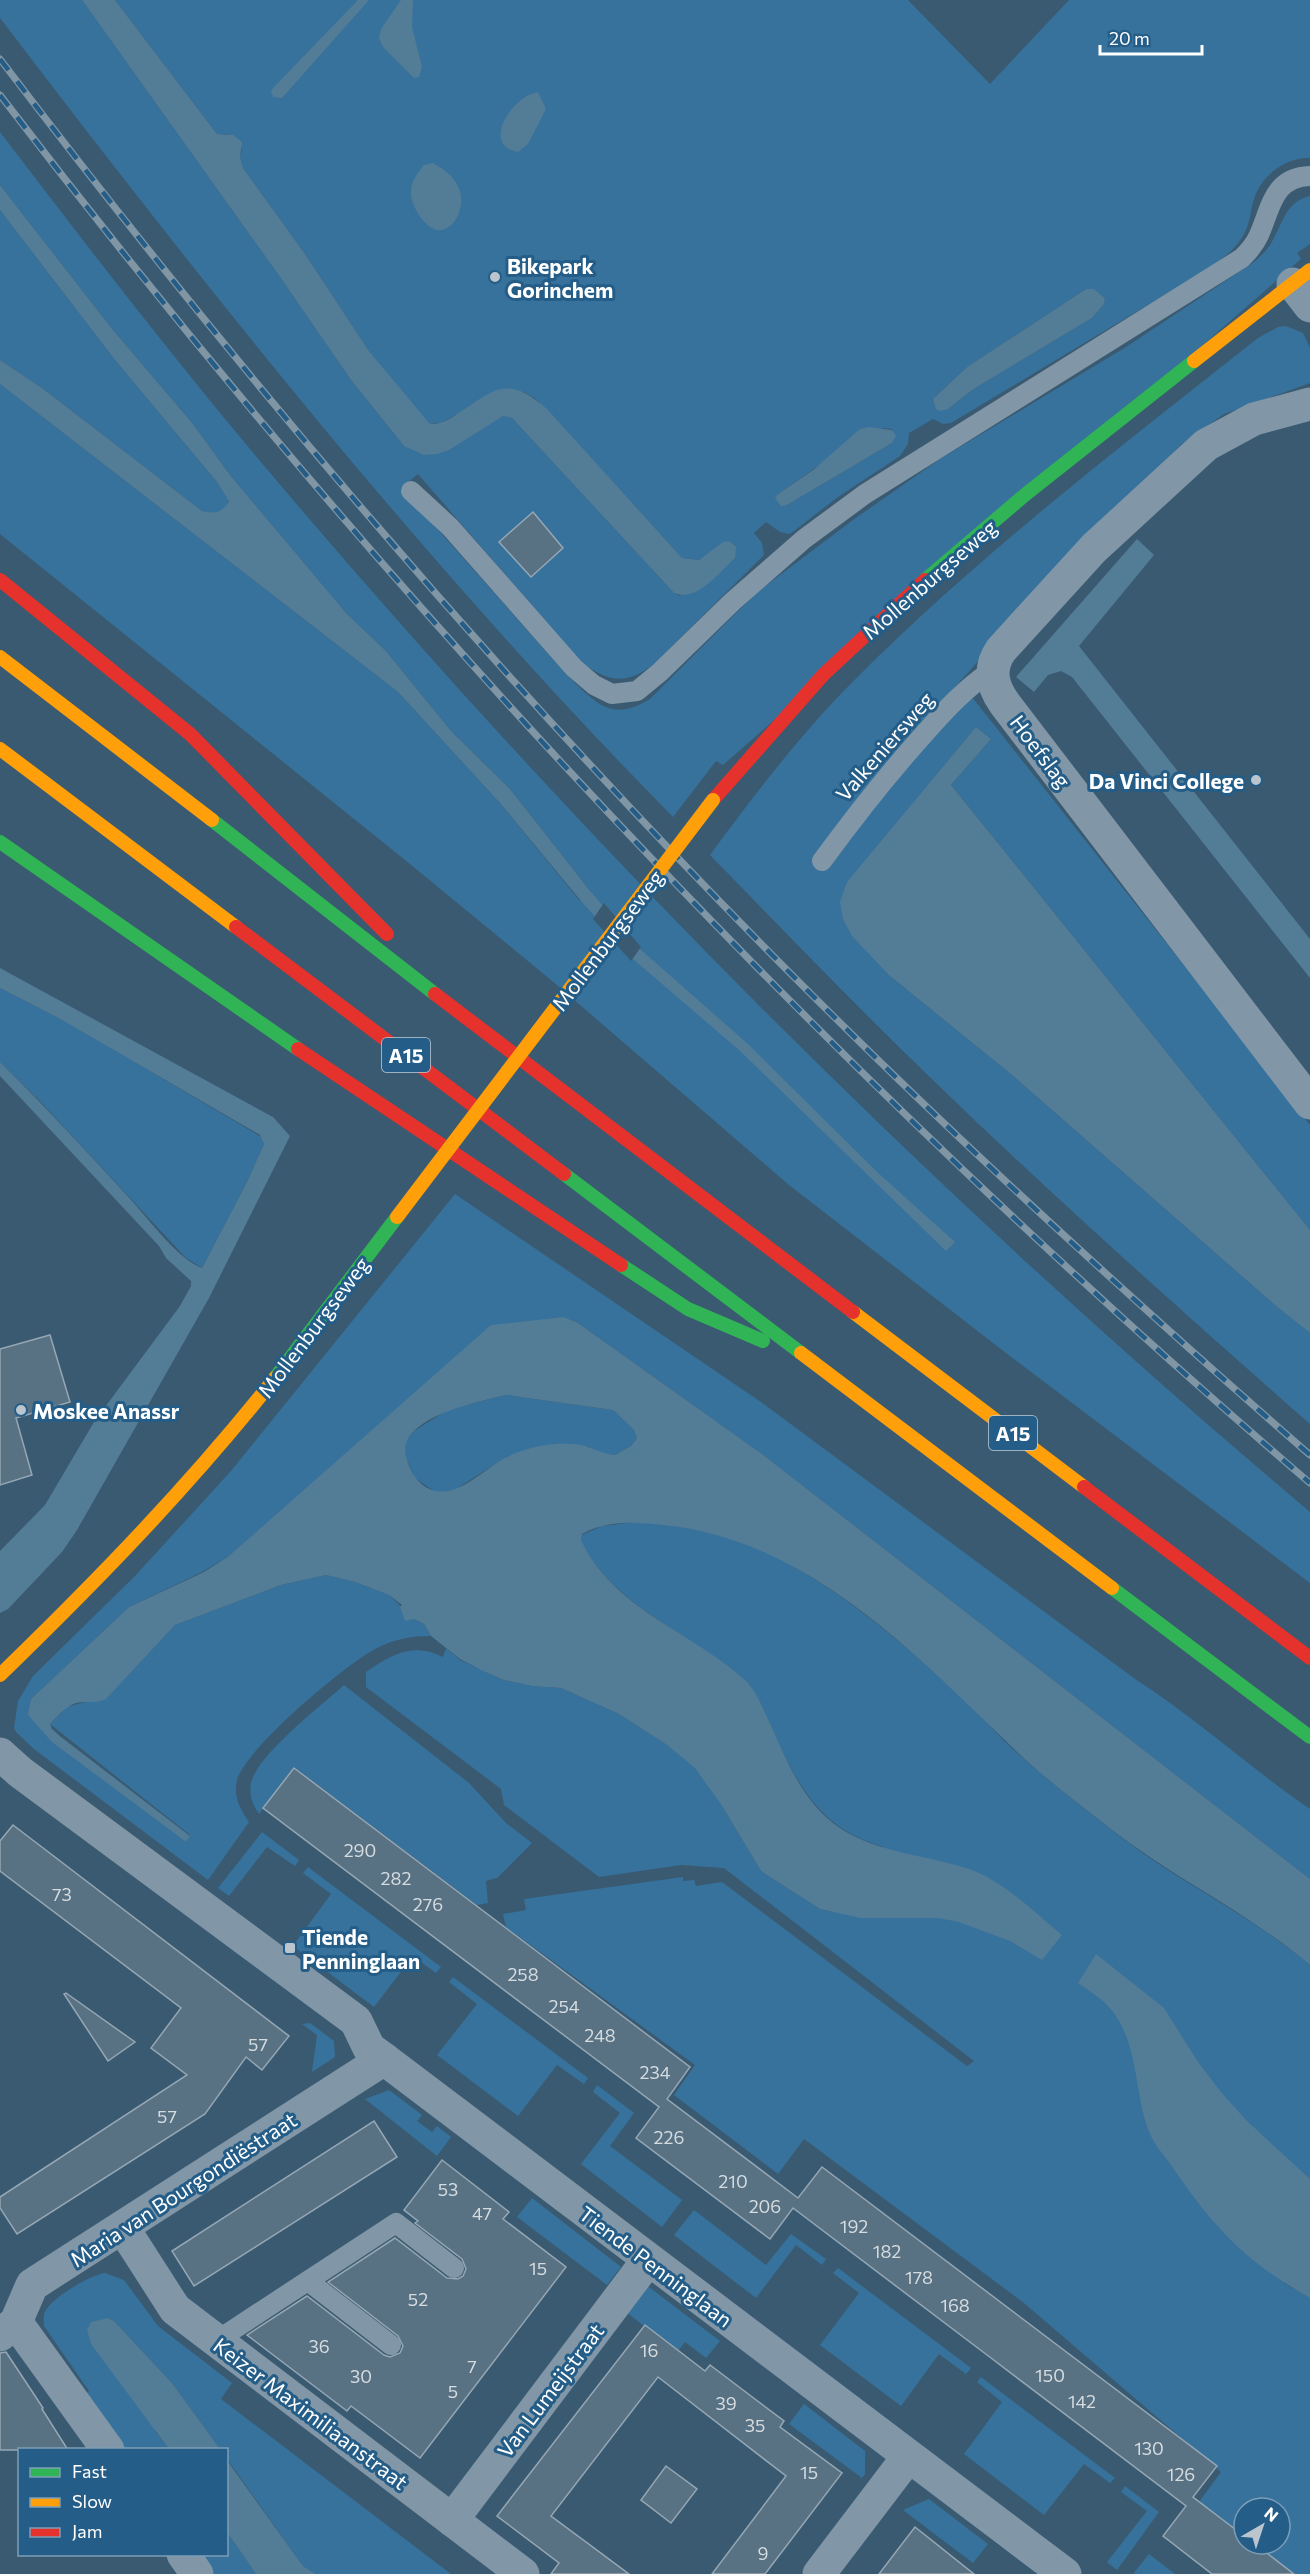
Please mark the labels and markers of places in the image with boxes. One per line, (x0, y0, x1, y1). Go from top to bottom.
place label: Bikepark Gorinchem (507, 253, 613, 302)
marker: Bikepark Gorinchem (488, 270, 502, 284)
place label: Da Vinci College (1089, 768, 1244, 793)
marker: Da Vinci College (1249, 773, 1263, 787)
place label: Moskee Anassr (33, 1398, 180, 1423)
marker: Moskee Anassr (14, 1403, 28, 1417)
place label: Tiende Penninglaan (302, 1924, 420, 1973)
marker: Tiende Penninglaan (283, 1941, 297, 1955)

